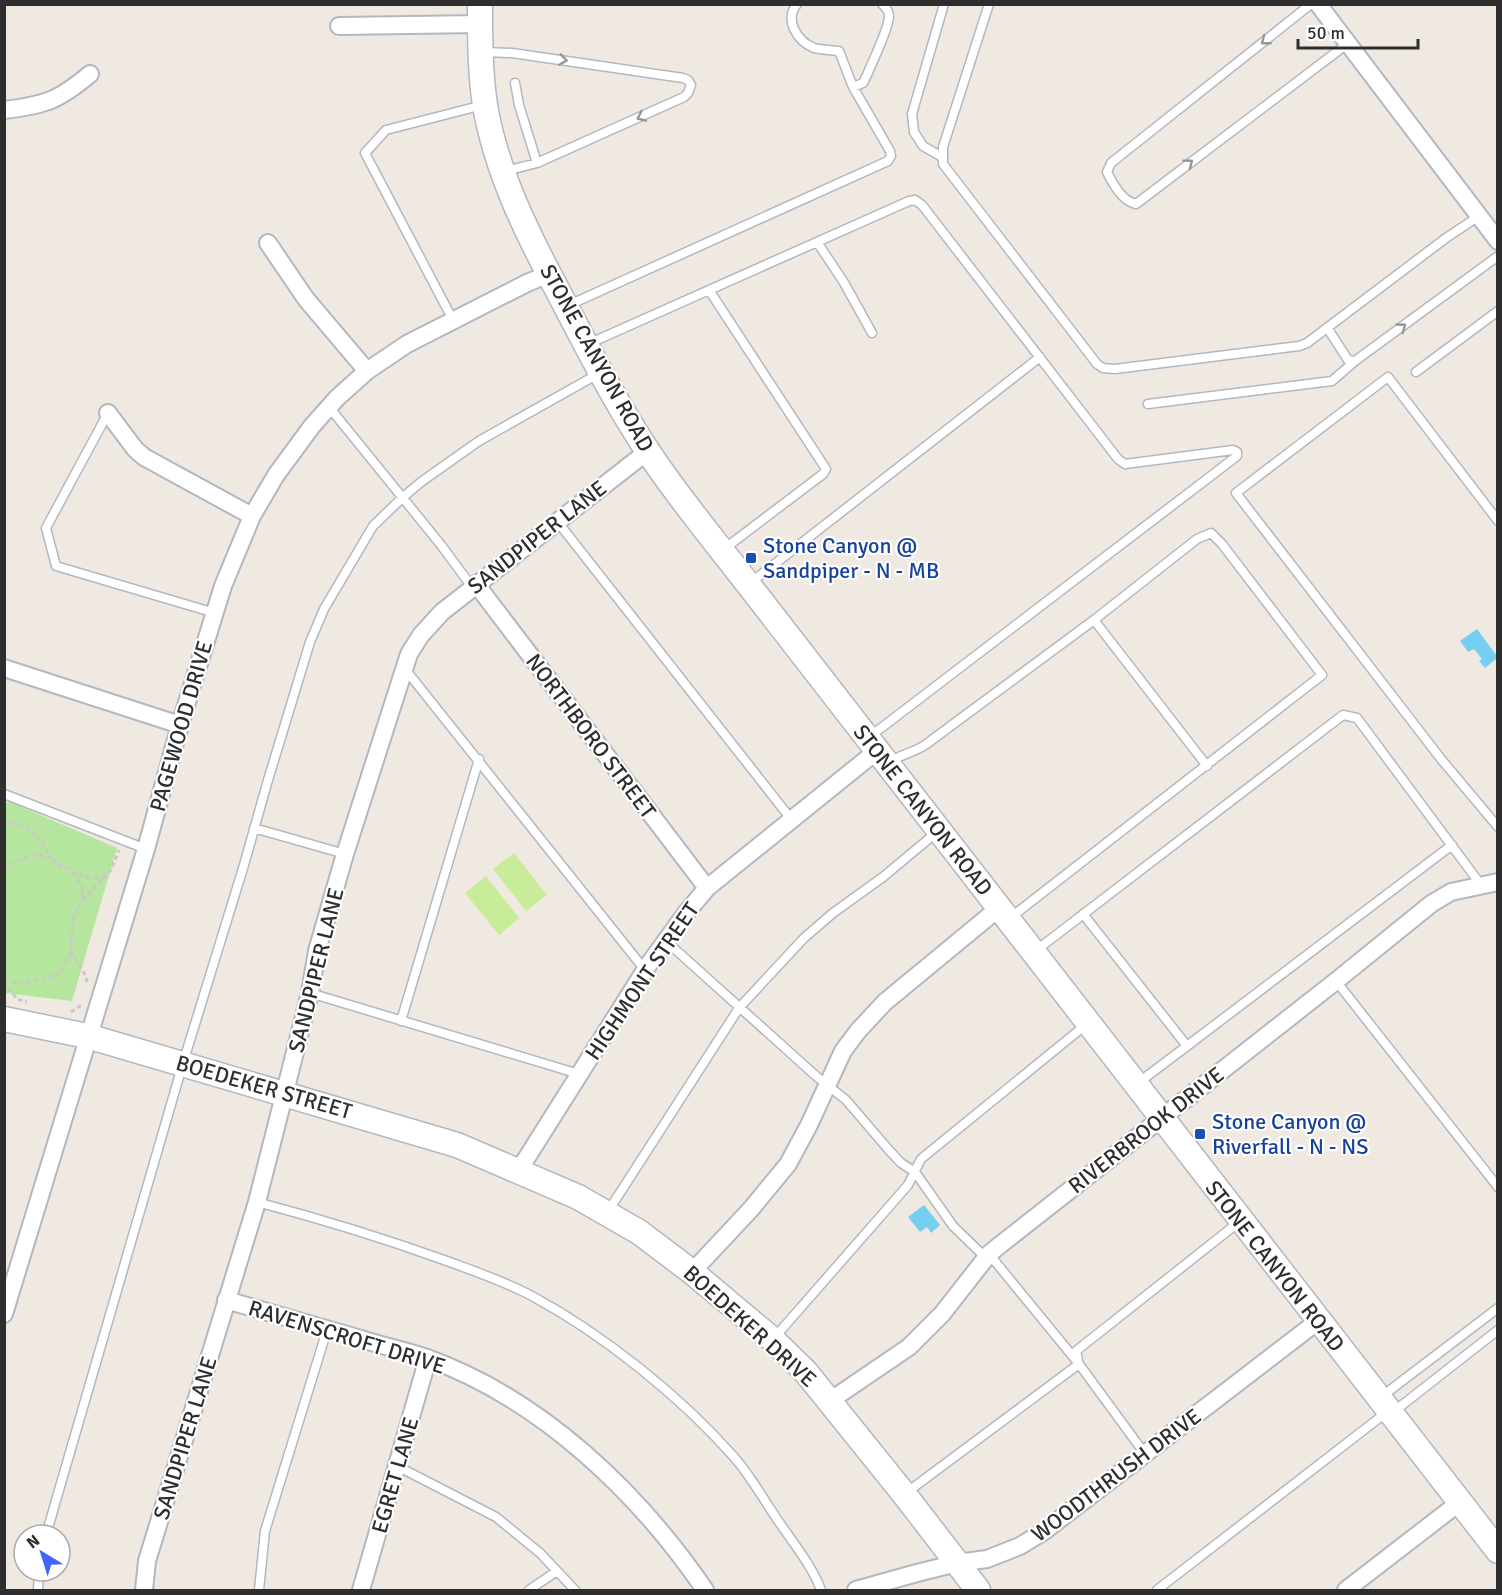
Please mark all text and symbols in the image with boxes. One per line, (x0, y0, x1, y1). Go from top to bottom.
scale bar (1298, 12, 1418, 50)
text: 50 m (1307, 22, 1345, 44)
one-way arrow (1261, 33, 1272, 44)
one-way arrow (558, 54, 567, 66)
one-way arrow (636, 109, 647, 121)
one-way arrow (1182, 160, 1193, 171)
street label: STONE CANYON ROAD (534, 260, 660, 456)
one-way arrow (1396, 323, 1407, 334)
street label: SANDPIPER LANE (462, 474, 612, 600)
place label: Stone Canyon @ Sandpiper - N - MB (763, 532, 939, 584)
marker: Stone Canyon @ Sandpiper - N - MB (744, 551, 758, 565)
street label: PAGEWOOD DRIVE (144, 637, 218, 815)
street label: NORTHBORO STREET (520, 648, 662, 824)
street label: STONE CANYON ROAD (848, 719, 998, 901)
street label: SANDPIPER LANE (282, 885, 350, 1055)
street label: HIGHMONT STREET (579, 897, 705, 1065)
street label: BOEDEKER STREET (173, 1049, 355, 1125)
street label: RIVERBROOK DRIVE (1063, 1061, 1229, 1199)
place label: Stone Canyon @ Riverfall - N - NS (1212, 1108, 1369, 1160)
marker: Stone Canyon @ Riverfall - N - NS (1193, 1127, 1207, 1141)
street label: STONE CANYON ROAD (1200, 1175, 1350, 1357)
street label: BOEDEKER DRIVE (678, 1259, 822, 1393)
street label: RAVENSCROFT DRIVE (245, 1294, 449, 1380)
street label: SANDPIPER LANE (147, 1353, 223, 1523)
street label: WOODTHRUSH DRIVE (1026, 1402, 1206, 1548)
street label: EGRET LANE (365, 1414, 425, 1536)
north arrow (12, 1523, 72, 1583)
text: N (23, 1531, 44, 1553)

